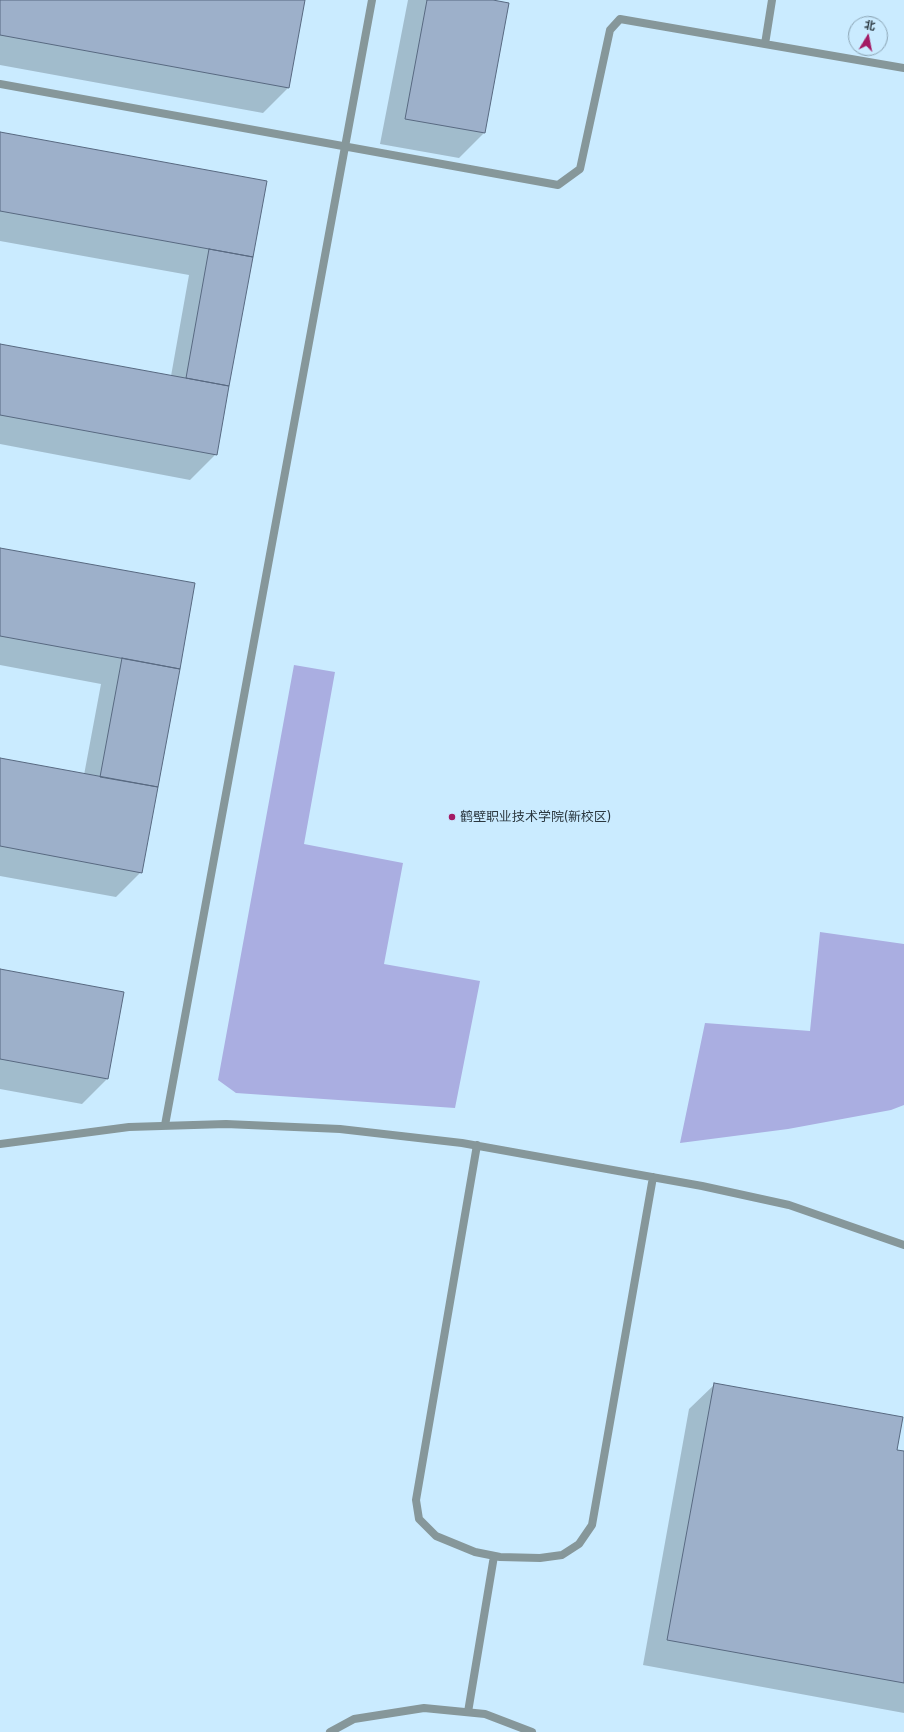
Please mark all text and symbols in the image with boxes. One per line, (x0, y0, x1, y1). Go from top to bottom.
north arrow (848, 16, 888, 56)
text: 北 (863, 17, 877, 33)
place label: 鹤壁职业技术学院(新校区) (460, 809, 611, 825)
marker: 鹤壁职业技术学院(新校区) (447, 812, 457, 822)

